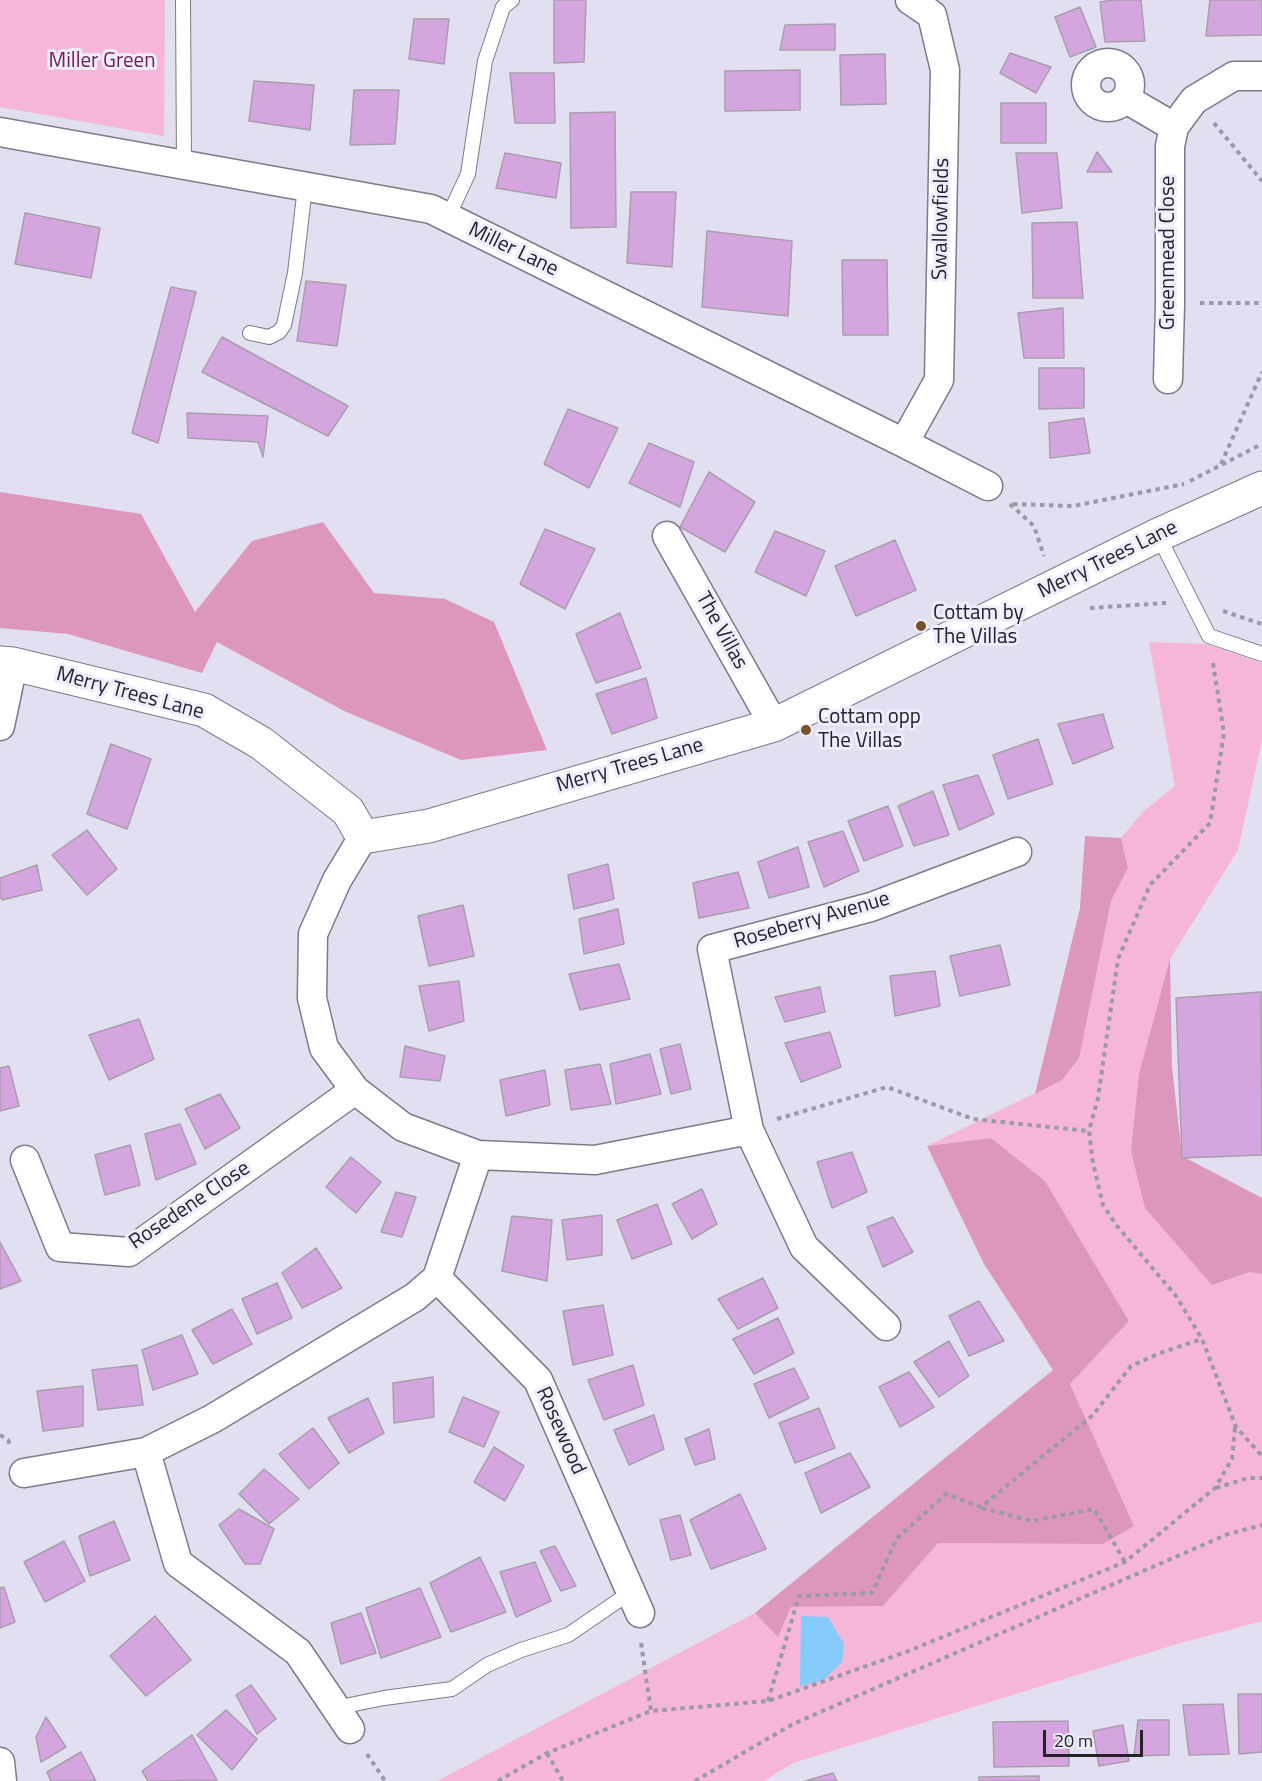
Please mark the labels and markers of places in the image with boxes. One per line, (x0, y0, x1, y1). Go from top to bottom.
place label: Cottam by The Villas (933, 601, 1024, 651)
marker: Cottam by The Villas (914, 619, 928, 633)
place label: Cottam opp The Villas (818, 705, 921, 755)
marker: Cottam opp The Villas (799, 723, 813, 737)

